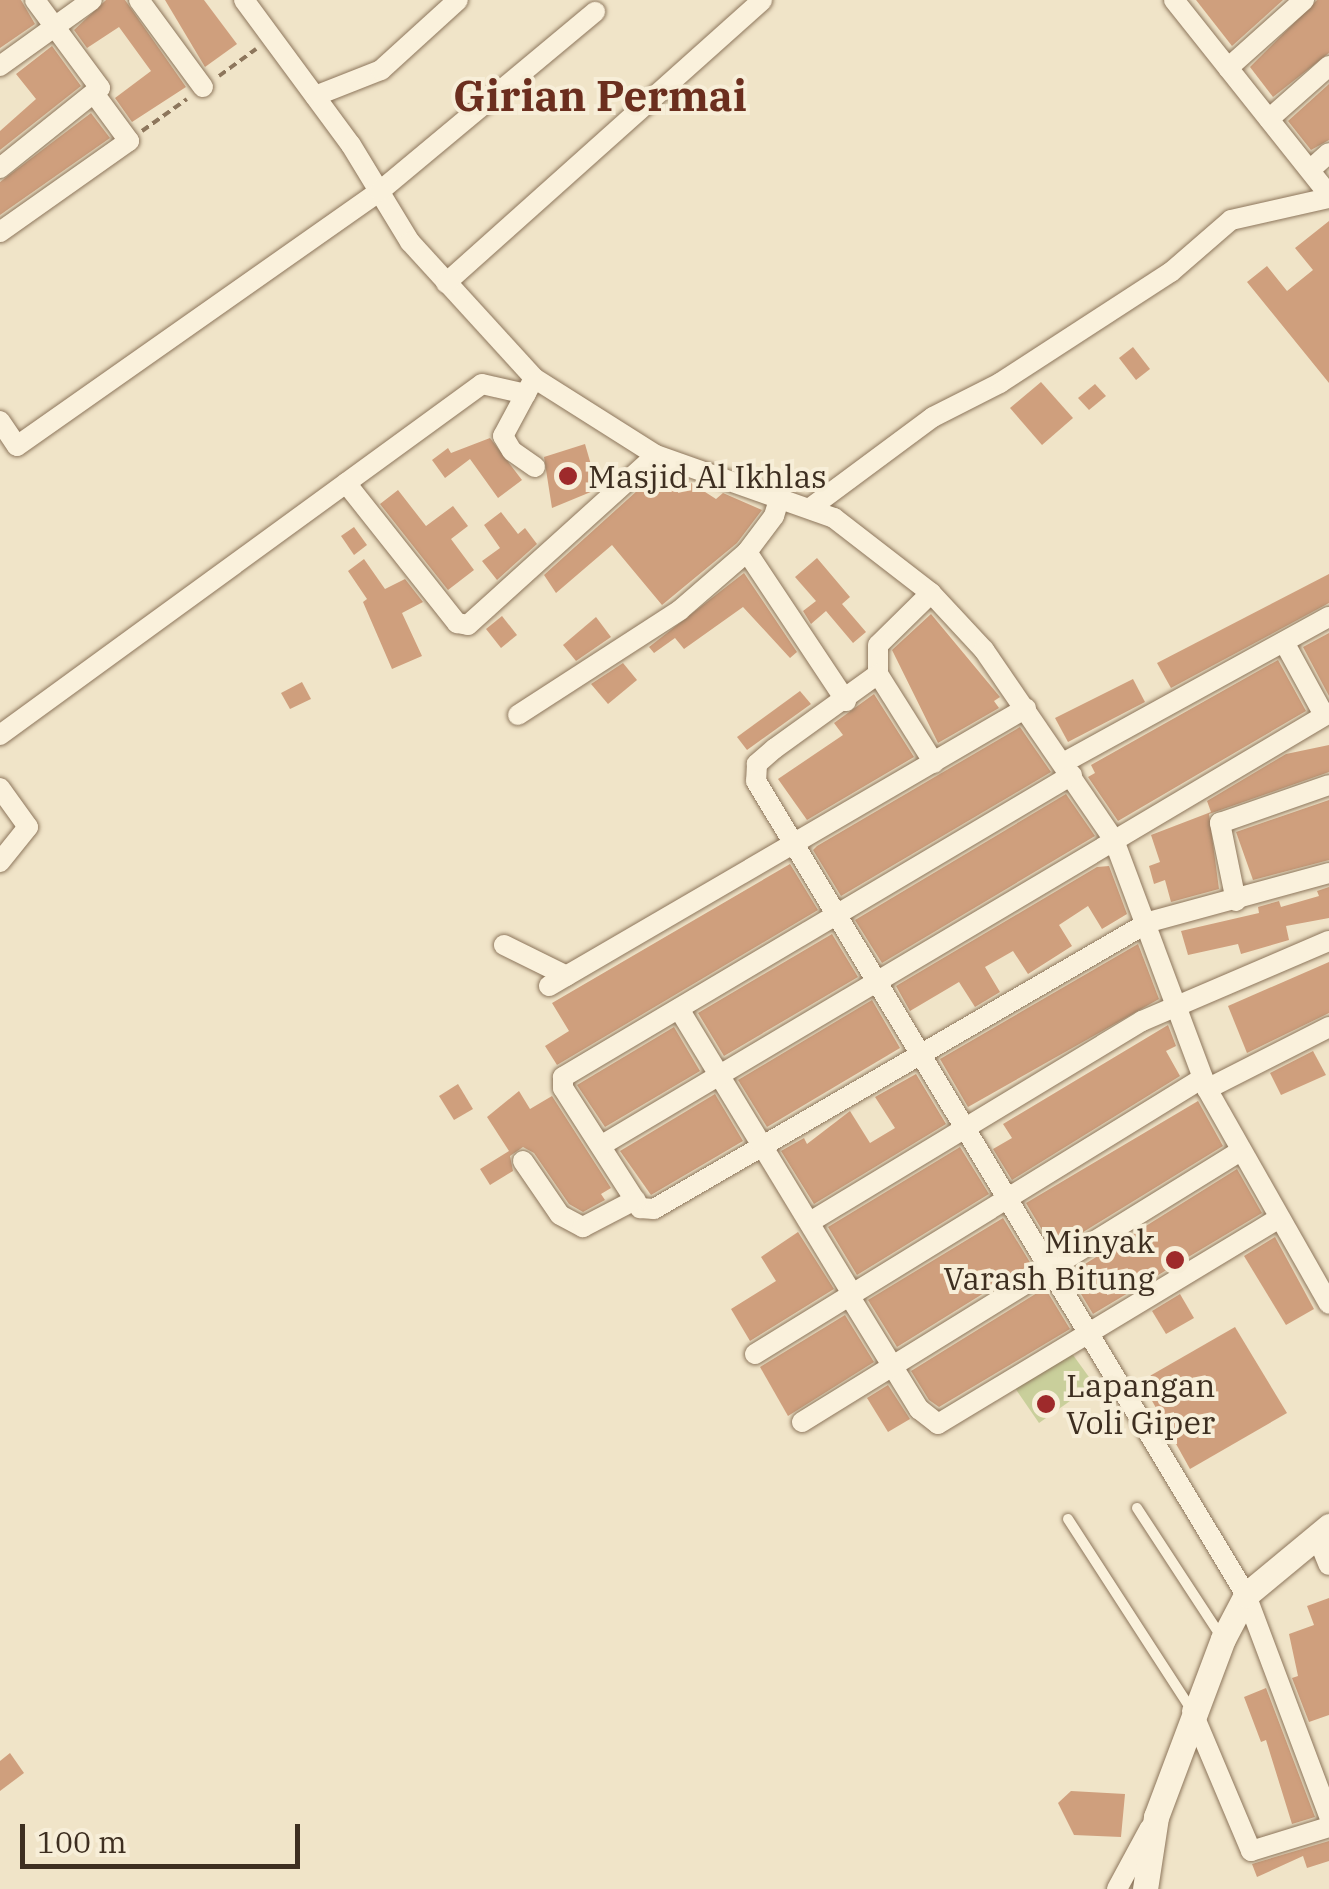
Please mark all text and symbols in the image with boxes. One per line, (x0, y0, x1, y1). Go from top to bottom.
district label: Girian Permai (453, 71, 747, 121)
place label: Masjid Al Ikhlas (588, 457, 827, 495)
marker: Masjid Al Ikhlas (557, 465, 579, 487)
place label: Minyak Varash Bitung (943, 1223, 1155, 1298)
marker: Minyak Varash Bitung (1164, 1249, 1186, 1271)
place label: Lapangan Voli Giper (1066, 1367, 1216, 1442)
marker: Lapangan Voli Giper (1035, 1393, 1057, 1415)
scale bar (25, 1804, 305, 1866)
text: 100 m (37, 1822, 127, 1861)

